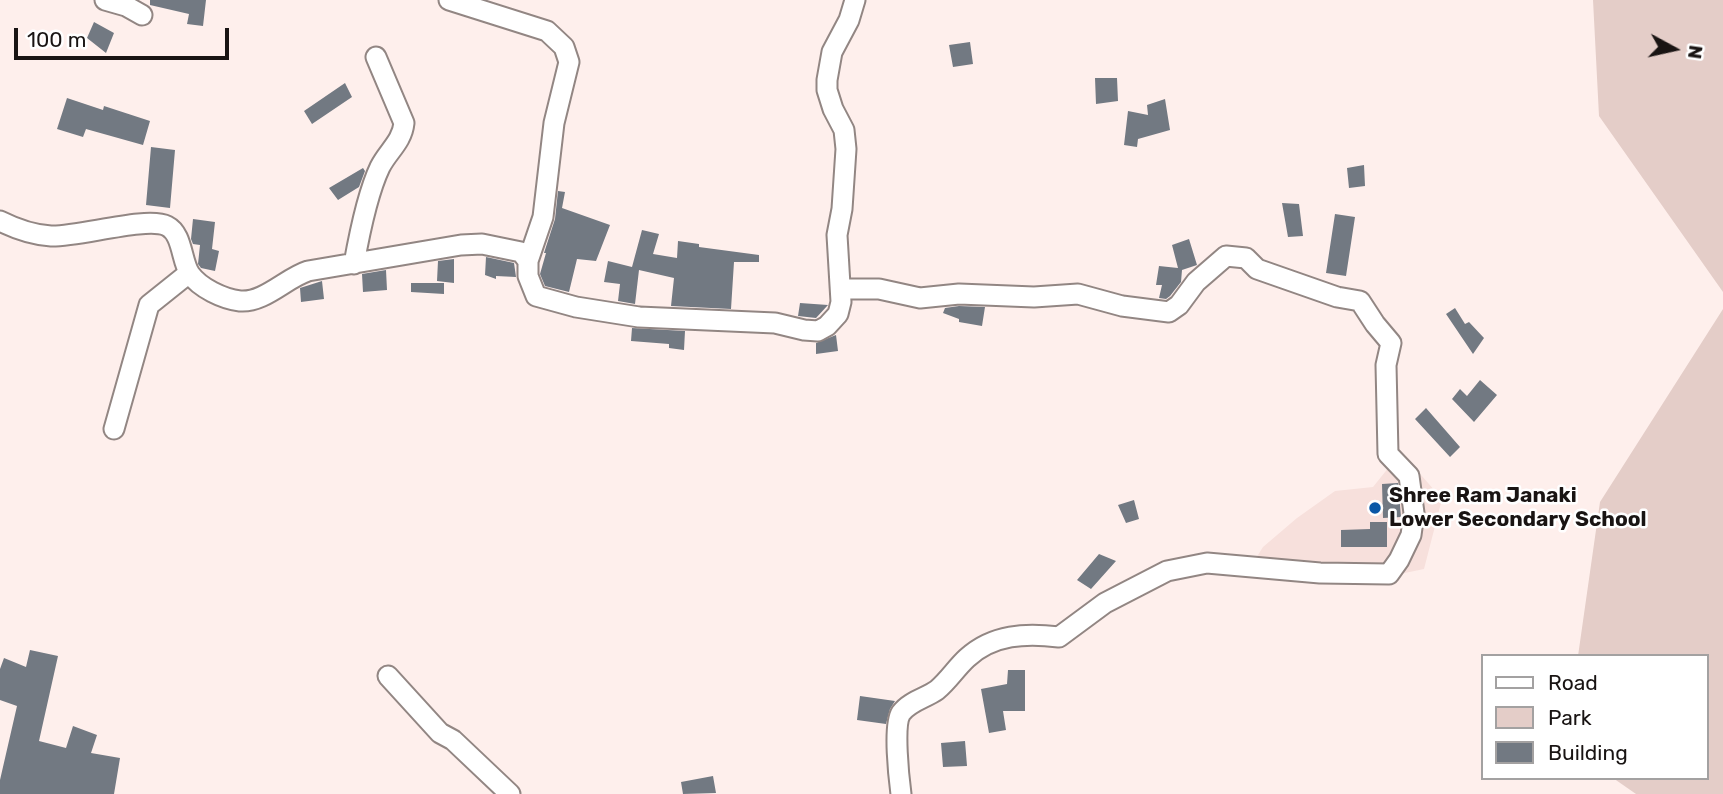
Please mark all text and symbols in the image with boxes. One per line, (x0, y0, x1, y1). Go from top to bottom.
scale bar (18, 14, 233, 58)
north arrow (1639, 14, 1709, 84)
text: 100 m (27, 27, 86, 52)
text: N (1683, 44, 1708, 60)
place label: Shree Ram Janaki Lower Secondary School (1389, 483, 1647, 533)
marker: Shree Ram Janaki Lower Secondary School (1367, 500, 1383, 516)
legend (1482, 654, 1709, 780)
text: Road (1548, 670, 1598, 695)
text: Park (1548, 705, 1592, 730)
text: Building (1548, 740, 1628, 765)

